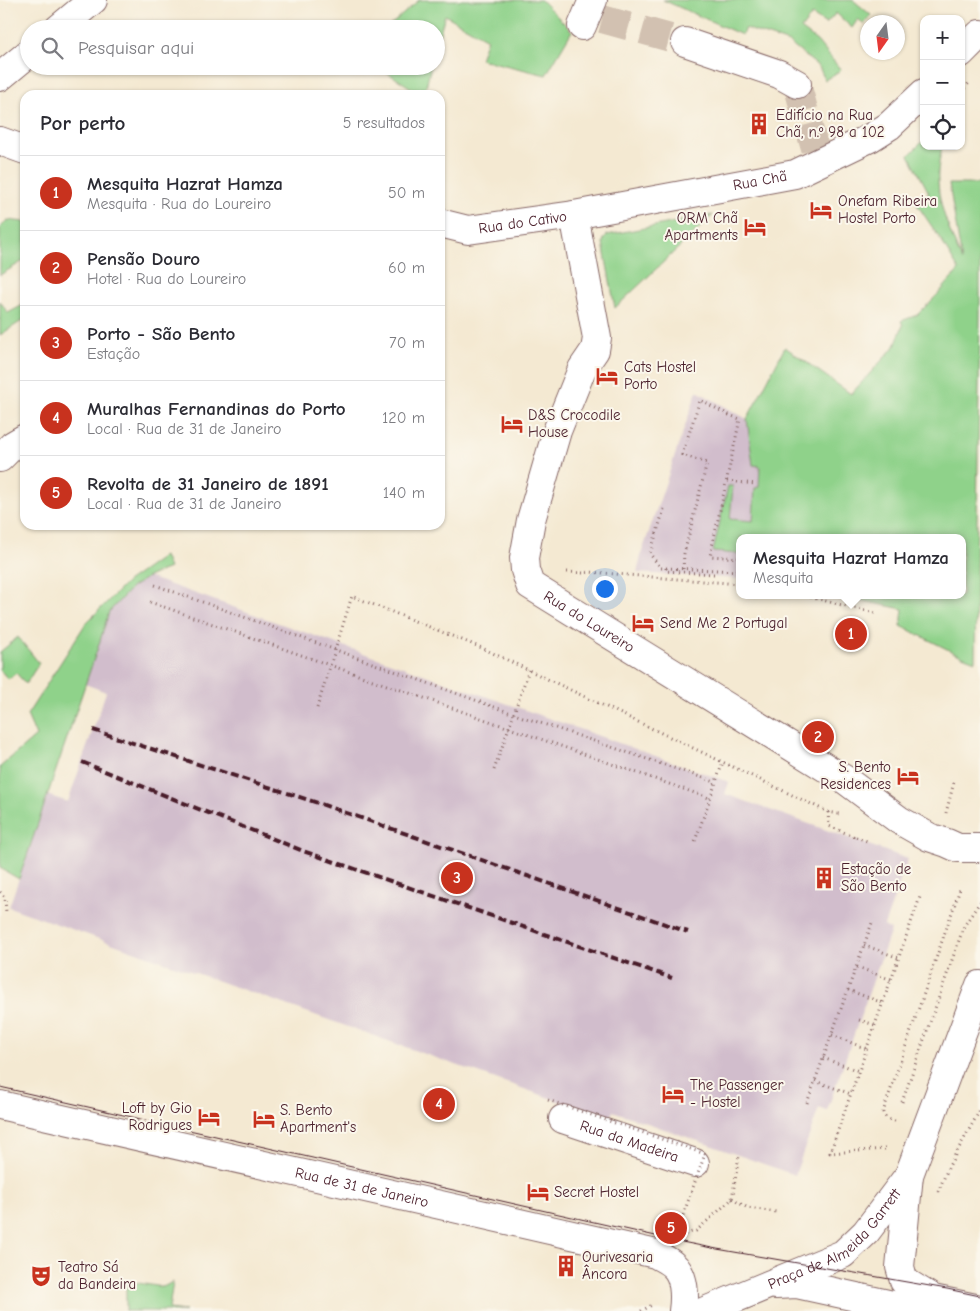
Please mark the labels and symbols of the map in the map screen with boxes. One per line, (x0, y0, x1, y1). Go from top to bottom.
north arrow (860, 15, 905, 60)
place label: Edifício na Rua Chã, n.º 98 a 102 (776, 106, 885, 141)
building icon: Edifício na Rua Chã, n.º 98 a 102 (746, 111, 772, 137)
street label: Rua Chã (732, 167, 788, 194)
place label: Onefam Ribeira Hostel Porto (838, 192, 937, 227)
hotel icon: Onefam Ribeira Hostel Porto (808, 197, 834, 223)
street label: Rua do Cativo (477, 207, 568, 237)
place label: ORM Chã Apartments (665, 209, 738, 244)
hotel icon: ORM Chã Apartments (742, 214, 768, 240)
place label: Cats Hostel Porto (624, 358, 696, 393)
hotel icon: Cats Hostel Porto (594, 363, 620, 389)
place label: D&S Crocodile House (528, 406, 621, 441)
hotel icon: D&S Crocodile House (499, 411, 525, 437)
your location (592, 576, 618, 602)
street label: Rua do Loureiro (541, 587, 638, 656)
hotel icon: Send Me 2 Portugal (630, 610, 656, 636)
place label: Send Me 2 Portugal (660, 614, 788, 632)
pin: 1 (835, 615, 867, 653)
pin: 2 (802, 718, 834, 756)
place label: S. Bento Residences (820, 758, 891, 793)
hotel icon: S. Bento Residences (895, 763, 921, 789)
pin: 3 (441, 859, 473, 897)
place label: Estação de São Bento (841, 860, 912, 895)
building icon: Estação de São Bento (811, 865, 837, 891)
place label: The Passenger - Hostel (690, 1076, 784, 1111)
hotel icon: The Passenger - Hostel (660, 1081, 686, 1107)
pin: 4 (423, 1085, 455, 1123)
place label: Loft by Gio Rodrigues (122, 1099, 192, 1134)
place label: S. Bento Apartment's (280, 1101, 356, 1136)
hotel icon: Loft by Gio Rodrigues (196, 1104, 222, 1130)
hotel icon: S. Bento Apartment's (251, 1106, 277, 1132)
street label: Rua da Madeira (578, 1116, 681, 1166)
street label: Rua de 31 de Janeiro (293, 1163, 430, 1211)
hotel icon: Secret Hostel (525, 1179, 551, 1205)
place label: Secret Hostel (554, 1183, 639, 1201)
street label: Praça de Almeida Garrett (765, 1184, 905, 1293)
pin: 5 (655, 1209, 687, 1247)
place label: Ourivesaria Âncora (582, 1248, 653, 1283)
building icon: Ourivesaria Âncora (553, 1253, 579, 1279)
place label: Teatro Sá da Bandeira (58, 1258, 136, 1293)
theatre icon: Teatro Sá da Bandeira (28, 1263, 54, 1289)

